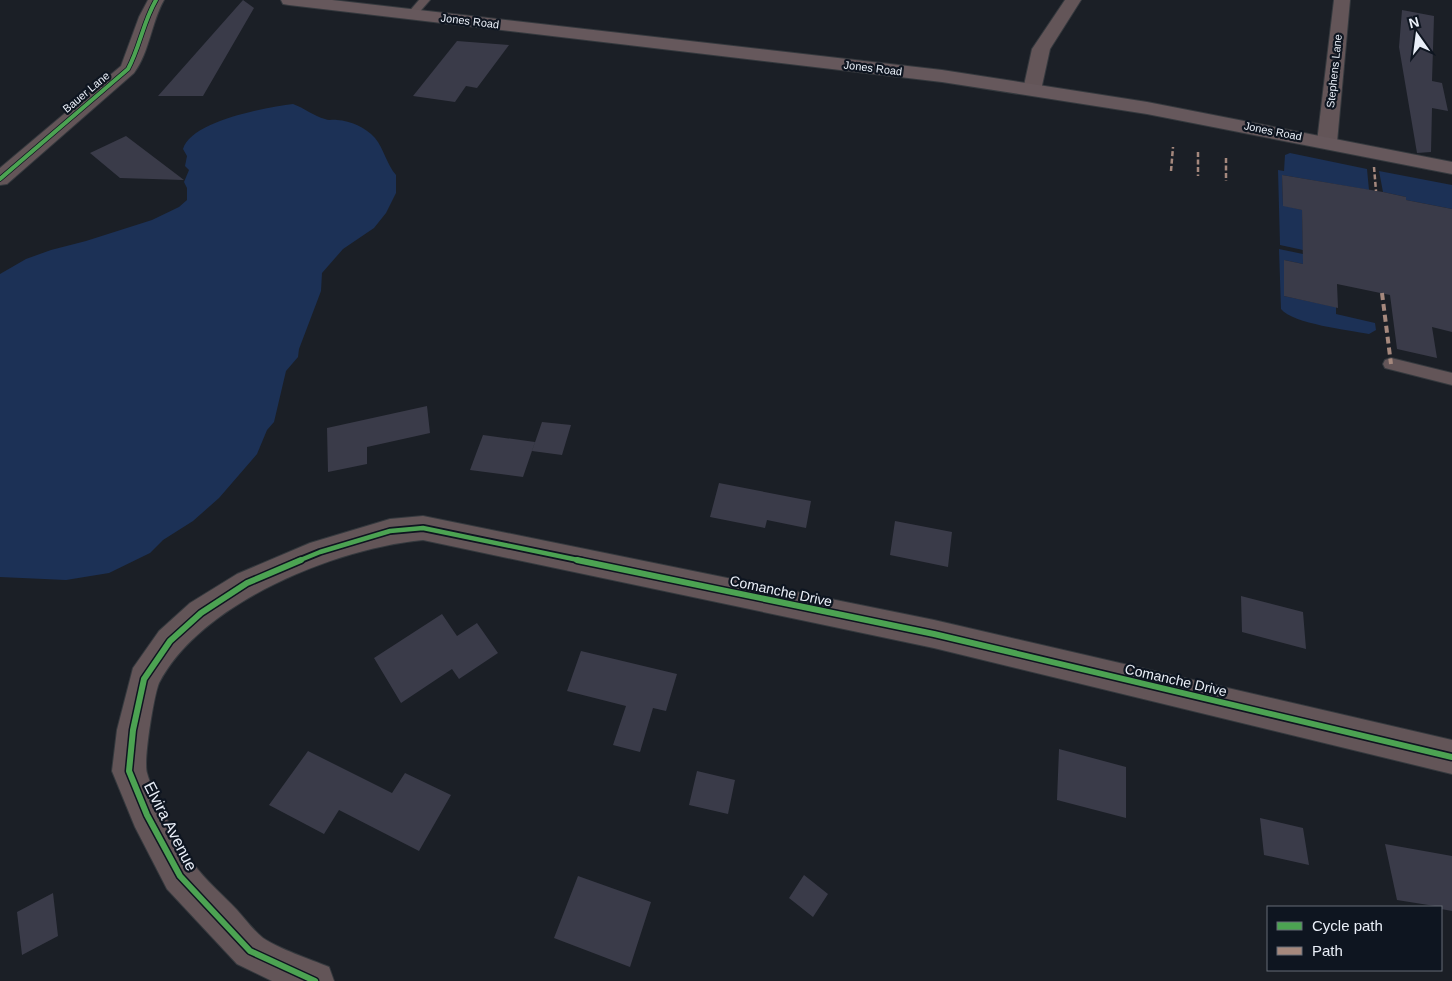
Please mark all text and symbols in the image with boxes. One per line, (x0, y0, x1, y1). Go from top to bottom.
north arrow (1392, 10, 1442, 60)
street label: Jones Road (440, 11, 500, 31)
text: N (1407, 13, 1421, 31)
street label: Stephens Lane (1324, 34, 1344, 108)
street label: Jones Road (843, 58, 903, 78)
street label: Bauer Lane (60, 69, 112, 115)
street label: Jones Road (1243, 120, 1303, 142)
street label: Comanche Drive (728, 572, 834, 610)
street label: Comanche Drive (1123, 660, 1229, 700)
street label: Elvira Avenue (141, 779, 200, 874)
legend (1267, 906, 1442, 971)
text: Cycle path (1312, 917, 1383, 934)
text: Path (1312, 942, 1343, 959)

